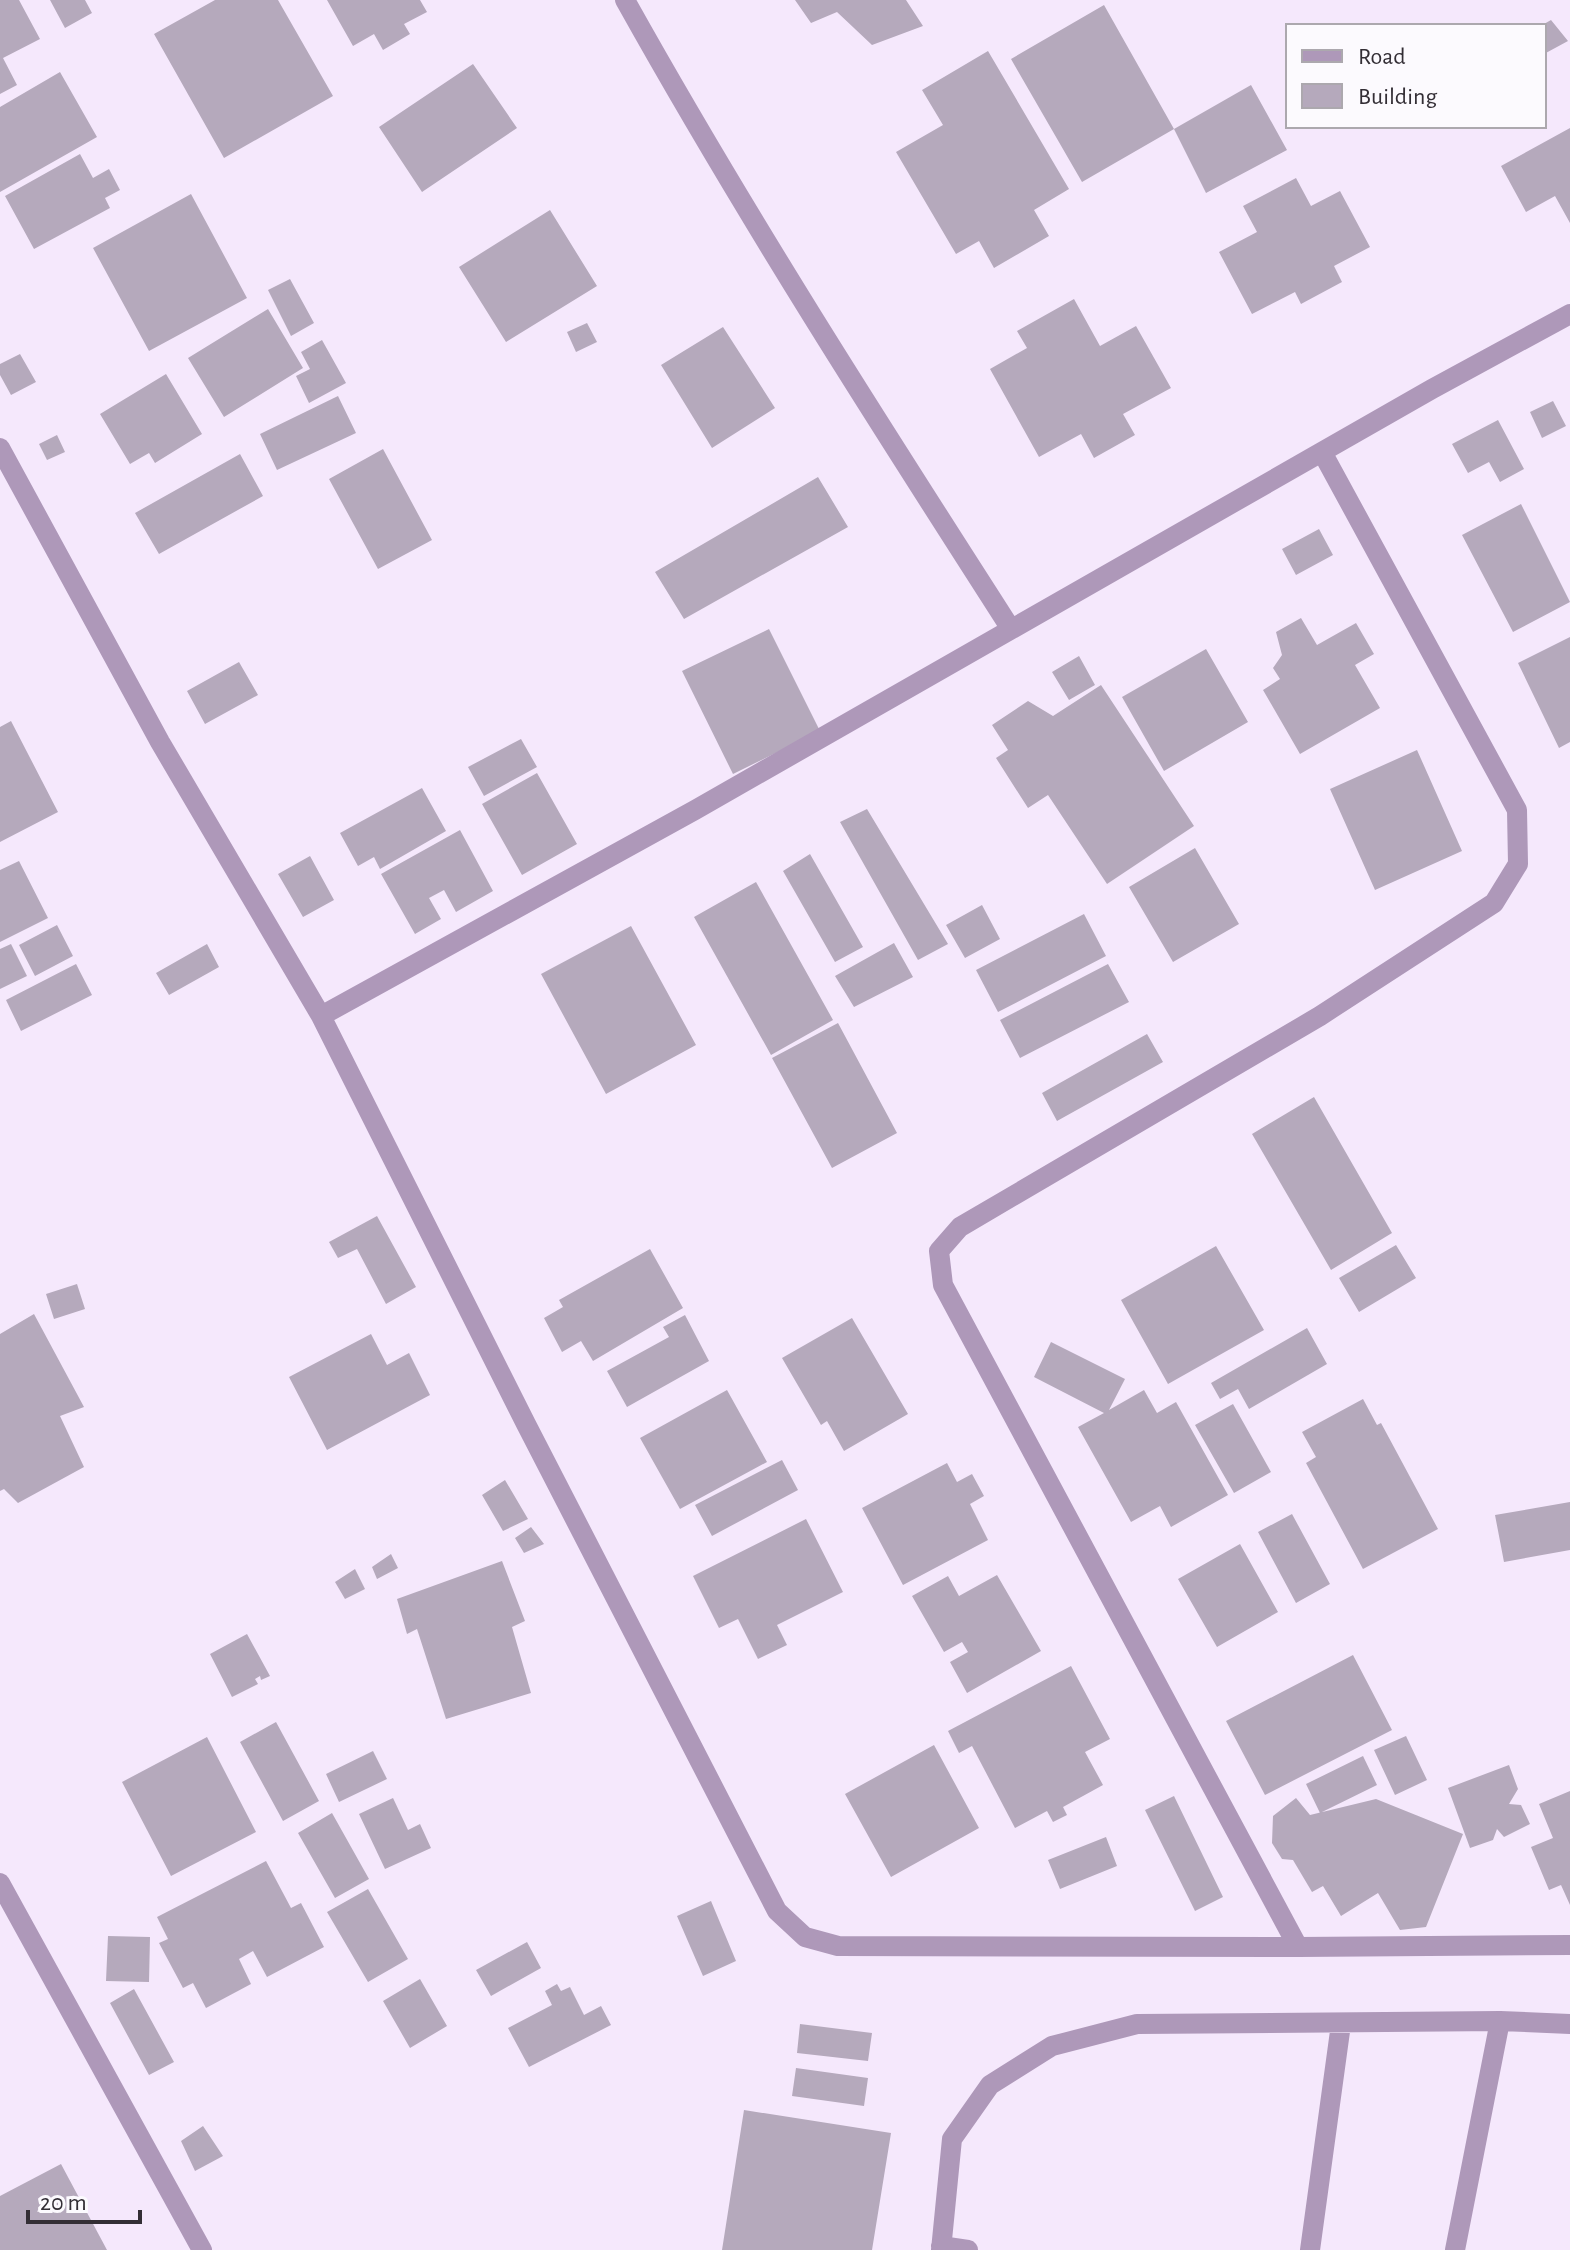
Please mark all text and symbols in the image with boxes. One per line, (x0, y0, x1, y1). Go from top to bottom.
legend (1286, 24, 1546, 128)
text: Road (1358, 45, 1406, 69)
text: Building (1358, 85, 1437, 109)
scale bar (28, 2174, 140, 2224)
text: 20 m (40, 2191, 87, 2215)

